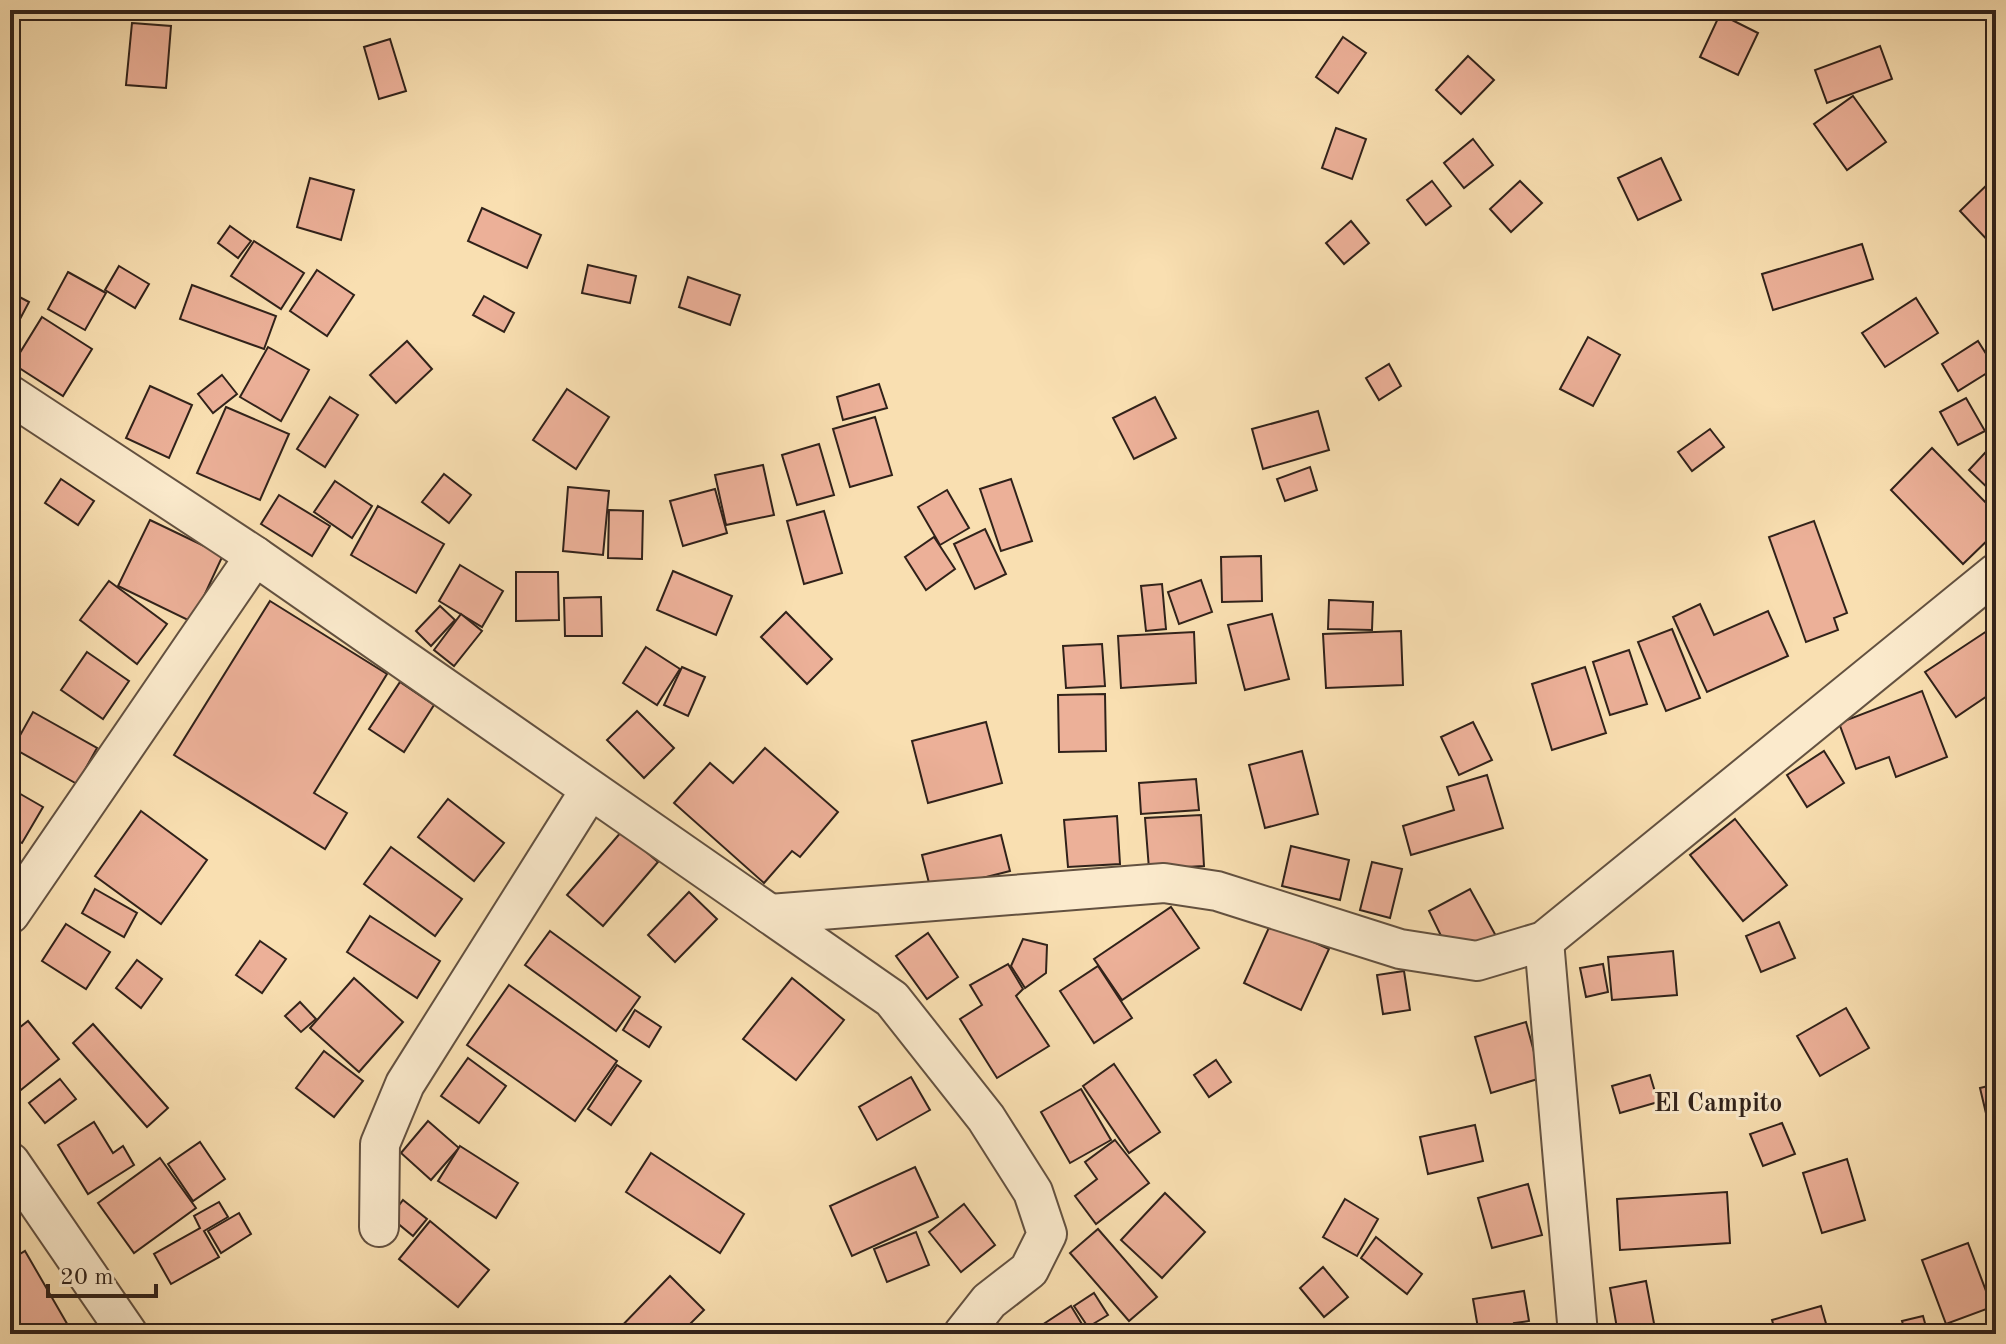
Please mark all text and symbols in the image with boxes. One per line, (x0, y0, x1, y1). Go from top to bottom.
district label: El Campito (1654, 1091, 1782, 1117)
scale bar (48, 1248, 156, 1298)
text: 20 m (60, 1266, 114, 1290)

